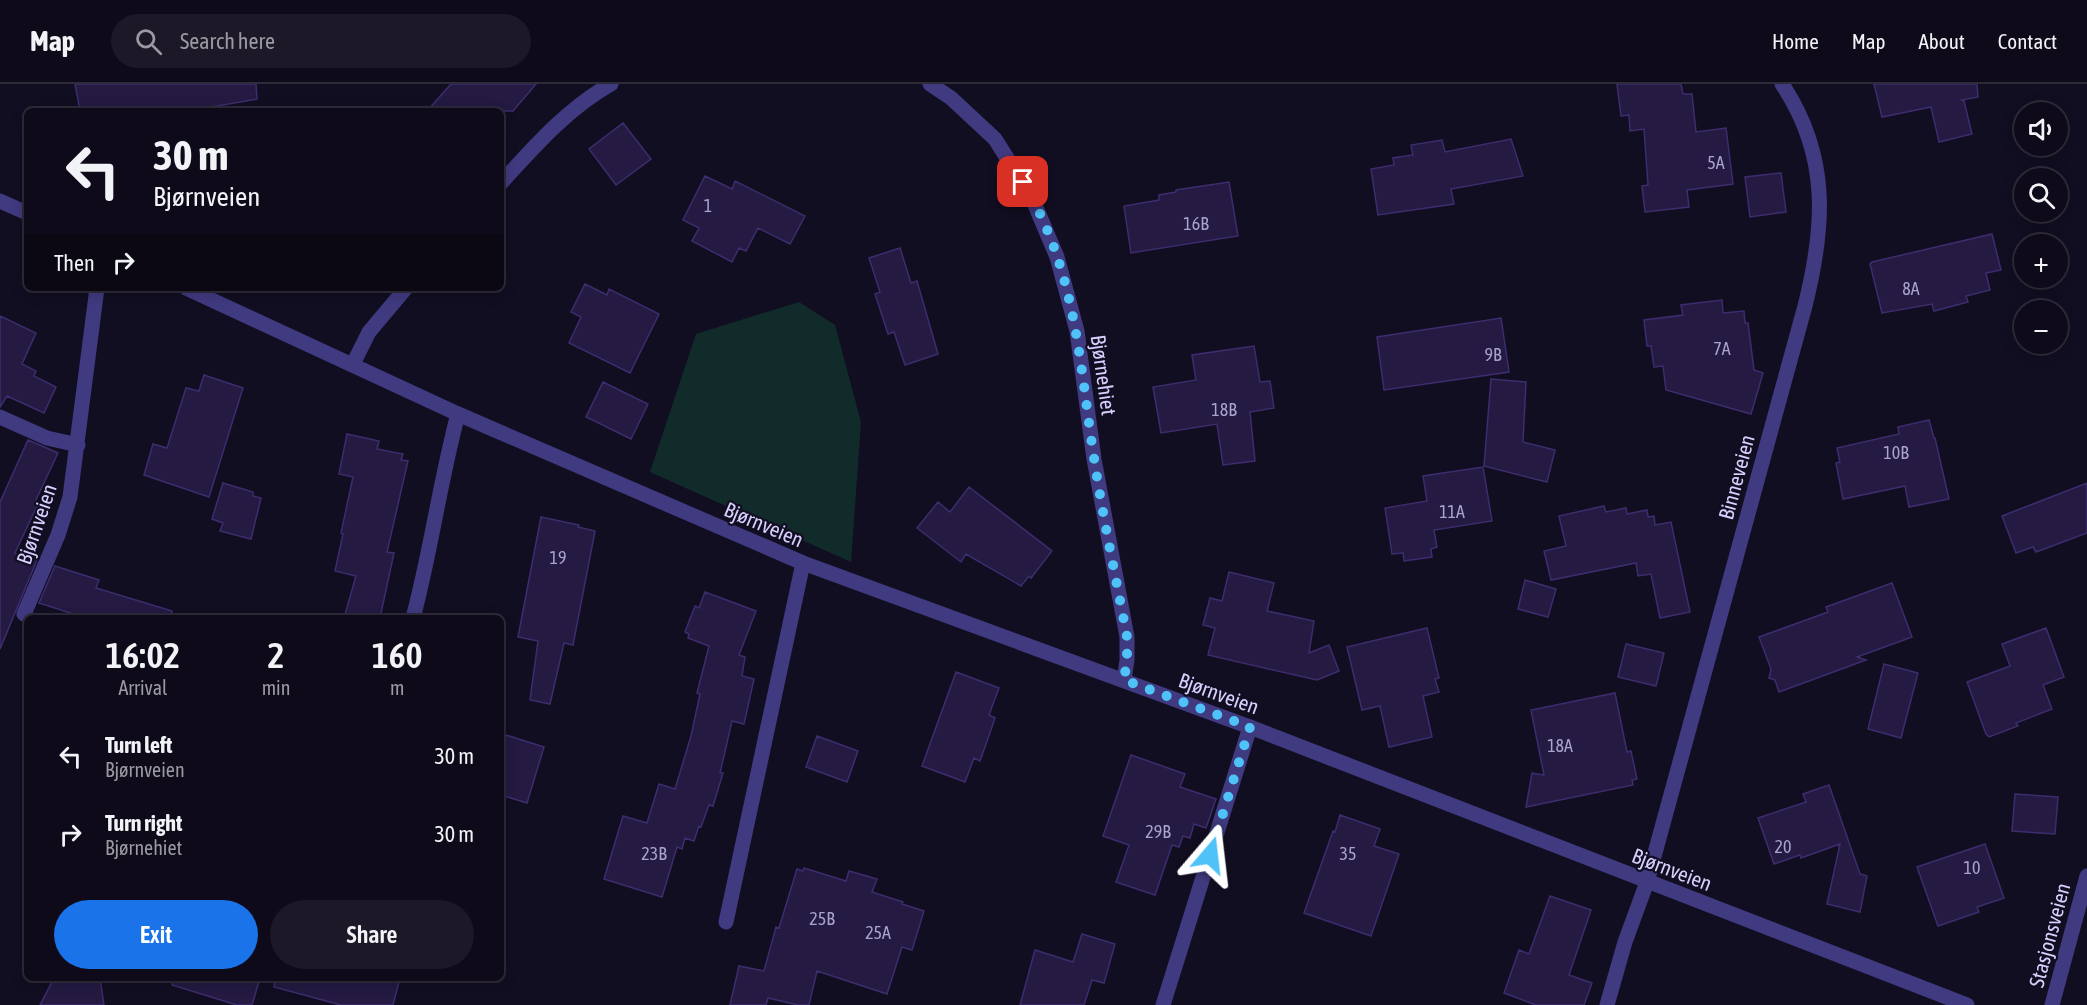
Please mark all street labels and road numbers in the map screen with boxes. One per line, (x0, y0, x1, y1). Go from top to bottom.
street label: Bjørnehiet (1086, 333, 1122, 417)
street label: Binneveien (1713, 432, 1759, 522)
street label: Bjørnveien (11, 481, 61, 567)
street label: Bjørnveien (721, 497, 807, 551)
street label: Bjørnveien (1176, 667, 1262, 719)
street label: Bjørnveien (1629, 843, 1715, 895)
street label: Stasjonsveien (2024, 880, 2074, 990)

